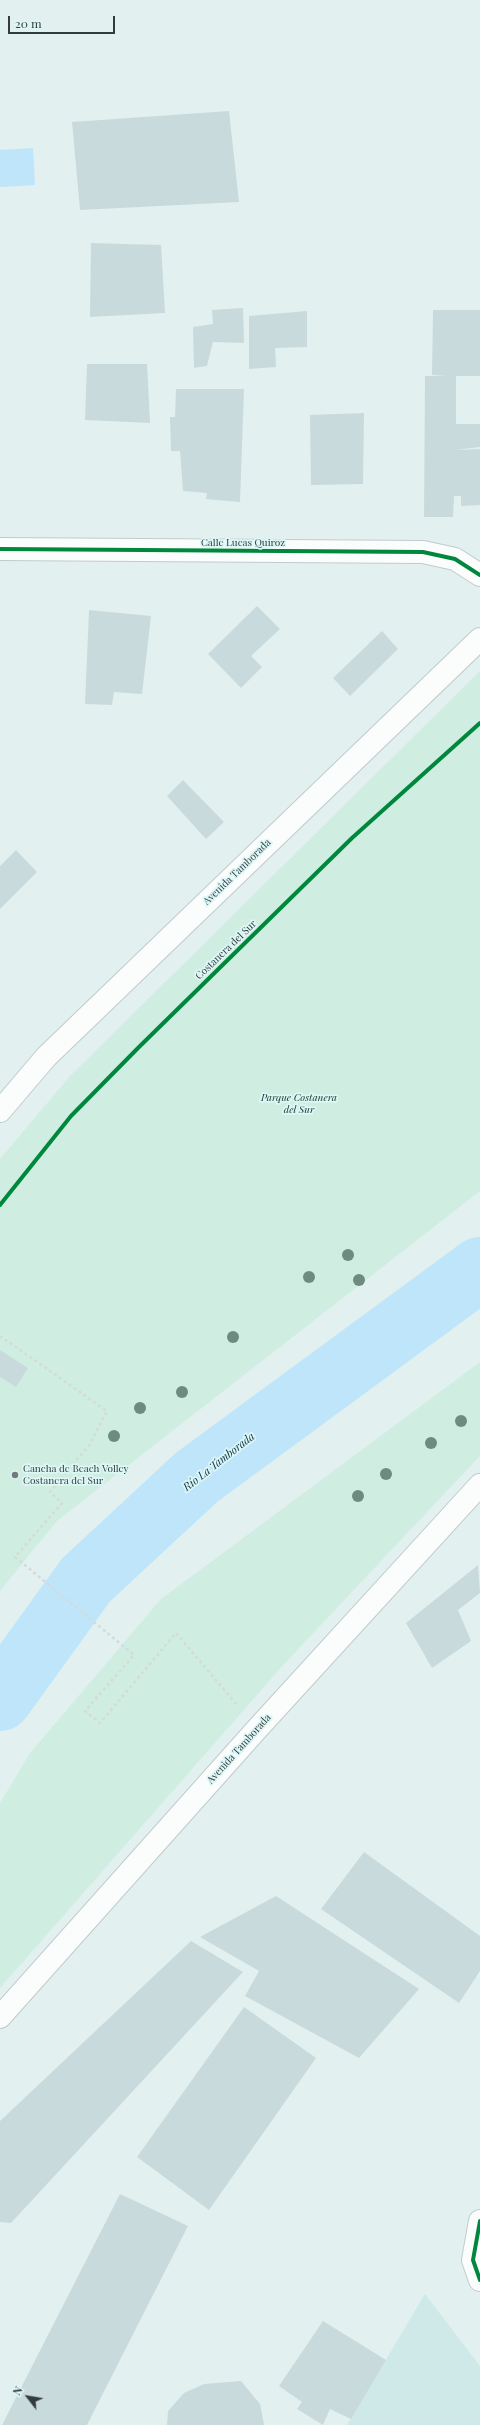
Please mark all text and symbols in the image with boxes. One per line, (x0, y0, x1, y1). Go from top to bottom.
scale bar (10, 8, 117, 34)
text: 20 m (15, 15, 42, 31)
street label: Calle Lucas Quiroz (201, 537, 285, 549)
street label: Avenida Tamborada (201, 837, 273, 907)
street label: Costanera del Sur (193, 918, 259, 982)
park label: Parque Costanera del Sur (261, 1092, 337, 1116)
water label: Río La Tamborada (181, 1430, 257, 1494)
place label: Cancha de Beach Volley Costanera del Sur (23, 1463, 129, 1486)
marker: Cancha de Beach Volley Costanera del Sur (10, 1470, 20, 1480)
street label: Avenida Tamborada (205, 1712, 273, 1786)
north arrow (8, 2377, 48, 2417)
text: N (9, 2383, 26, 2398)

